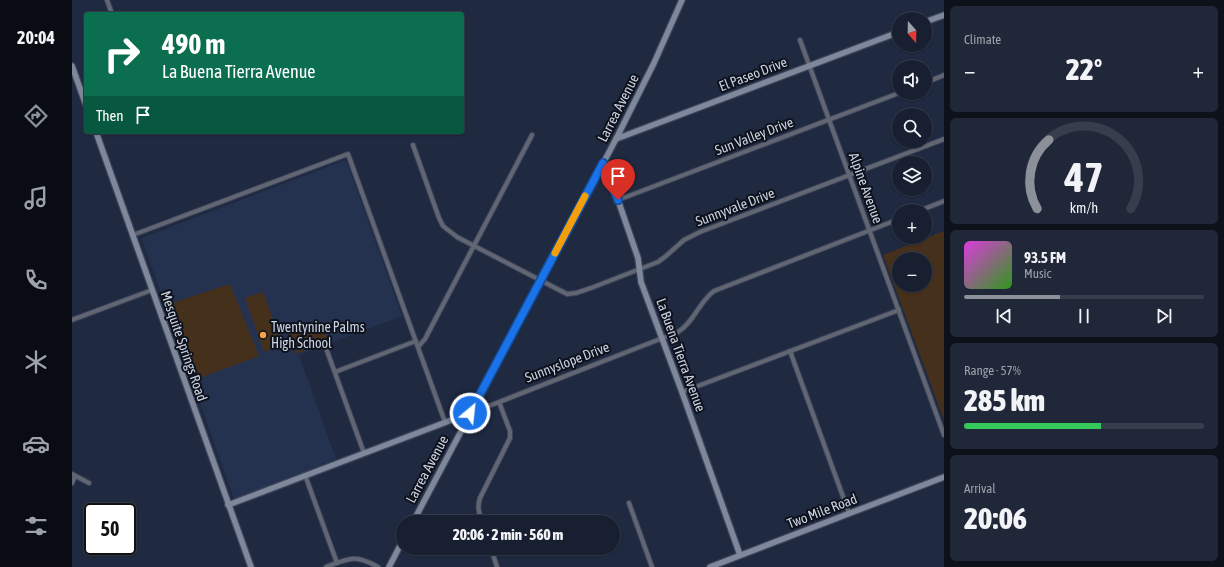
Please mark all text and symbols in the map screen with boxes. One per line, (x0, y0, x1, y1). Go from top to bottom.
north arrow (892, 12, 932, 52)
map controls (892, 12, 932, 292)
text: 20:04 (17, 27, 55, 48)
icon: right (96, 28, 148, 80)
text: 490 m (162, 28, 225, 60)
text: Climate (964, 32, 1001, 47)
text: 22° (1066, 52, 1102, 86)
street label: El Paseo Drive (717, 54, 789, 94)
text: − (964, 57, 975, 83)
text: + (1193, 57, 1204, 83)
button: sound (892, 60, 932, 100)
text: La Buena Tierra Avenue (162, 61, 316, 82)
street label: Larrea Avenue (594, 72, 642, 144)
icon: directions (22, 102, 50, 130)
icon: arrive (132, 104, 154, 126)
text: Then (96, 107, 124, 124)
button: search (892, 108, 932, 148)
street label: Sun Valley Drive (713, 114, 795, 158)
street label: Alpine Avenue (846, 150, 886, 226)
text: 47 (1063, 153, 1104, 201)
button: layers (892, 156, 932, 196)
pin (601, 159, 635, 200)
icon: arrive (607, 165, 629, 187)
icon: music (22, 184, 50, 212)
street label: Sunnyvale Drive (693, 185, 777, 229)
text: km/h (1070, 200, 1098, 216)
button: + (892, 204, 932, 244)
text: 93.5 FM (1024, 249, 1066, 266)
button: − (892, 252, 932, 292)
icon: phone (22, 266, 50, 294)
text: Music (1024, 266, 1051, 281)
street label: Mesquite Springs Road (158, 289, 210, 403)
street label: La Buena Tierra Avenue (653, 296, 709, 414)
icon: previous (993, 305, 1015, 327)
icon: pause (1073, 305, 1095, 327)
icon: next (1153, 305, 1175, 327)
place label: Twentynine Palms High School (271, 319, 365, 351)
marker: Twentynine Palms High School (258, 330, 268, 340)
street label: Sunnyslope Drive (523, 339, 611, 385)
icon: climate (22, 348, 50, 376)
text: Range · 57% (964, 363, 1021, 378)
text: 285 km (964, 383, 1045, 417)
position arrow (449, 392, 491, 434)
icon: car (22, 430, 50, 458)
street label: Larrea Avenue (403, 433, 451, 505)
text: Arrival (964, 481, 996, 496)
street label: Two Mile Road (785, 490, 859, 532)
text: 20:06 (964, 501, 1027, 535)
speed limit sign: 50 (84, 503, 136, 555)
icon: filters (22, 512, 50, 540)
text: 20:06 · 2 min · 560 m (453, 526, 563, 543)

